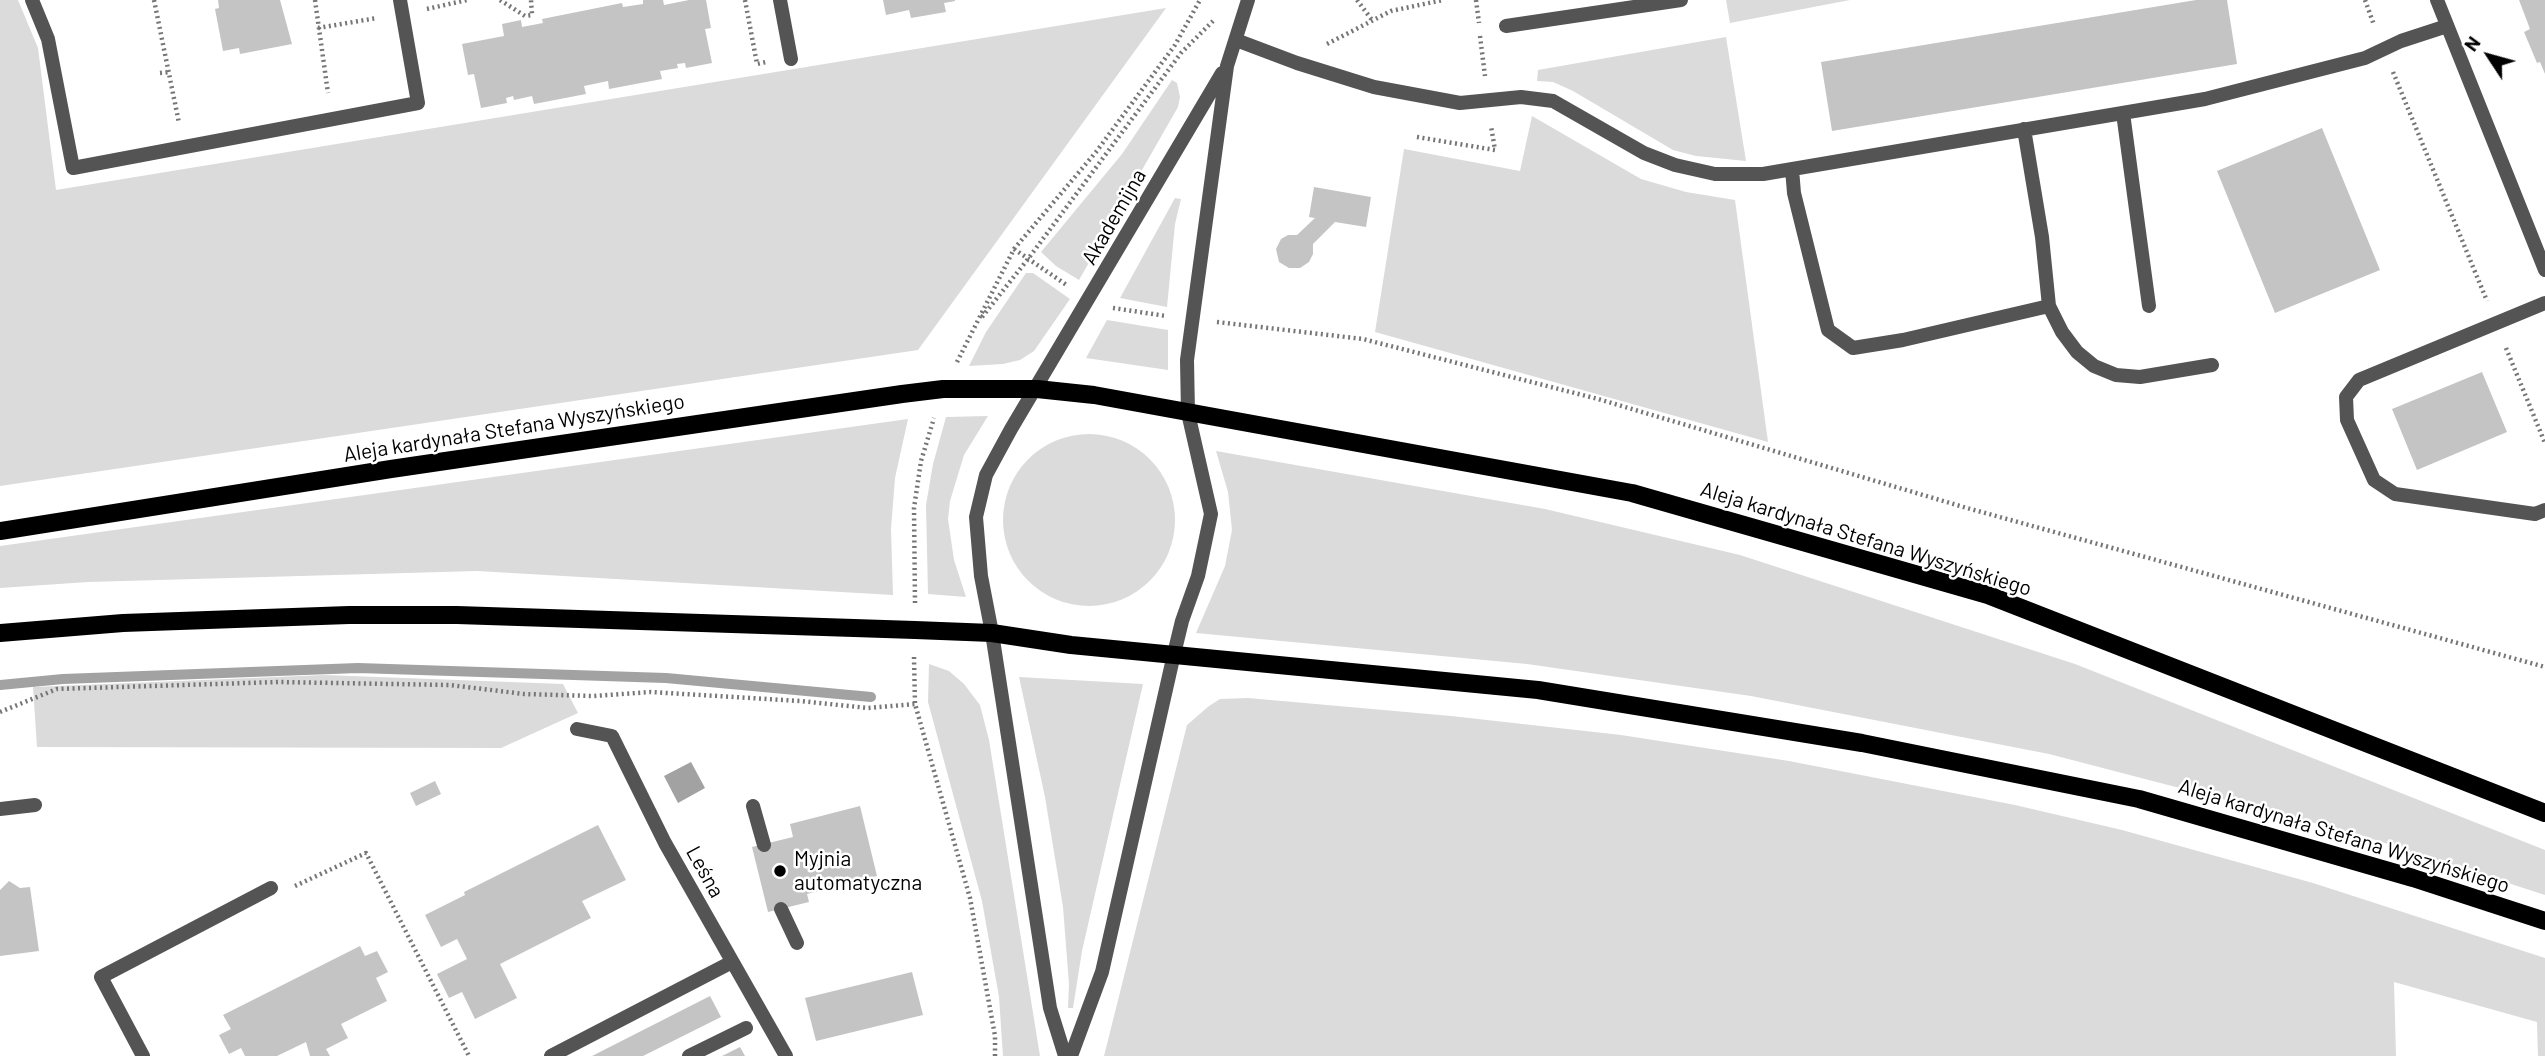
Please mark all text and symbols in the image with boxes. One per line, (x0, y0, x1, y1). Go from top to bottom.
north arrow (2454, 21, 2524, 91)
text: N (2459, 31, 2485, 55)
street label: Akademijna (1076, 165, 1152, 269)
street label: Aleja kardynała Stefana Wyszyńskiego (342, 389, 686, 467)
street label: Aleja kardynała Stefana Wyszyńskiego (1697, 477, 2035, 601)
street label: Aleja kardynała Stefana Wyszyńskiego (2175, 774, 2513, 898)
street label: Leśna (681, 842, 729, 902)
place label: Myjnia automatyczna (794, 846, 922, 896)
marker: Myjnia automatyczna (772, 863, 788, 879)

